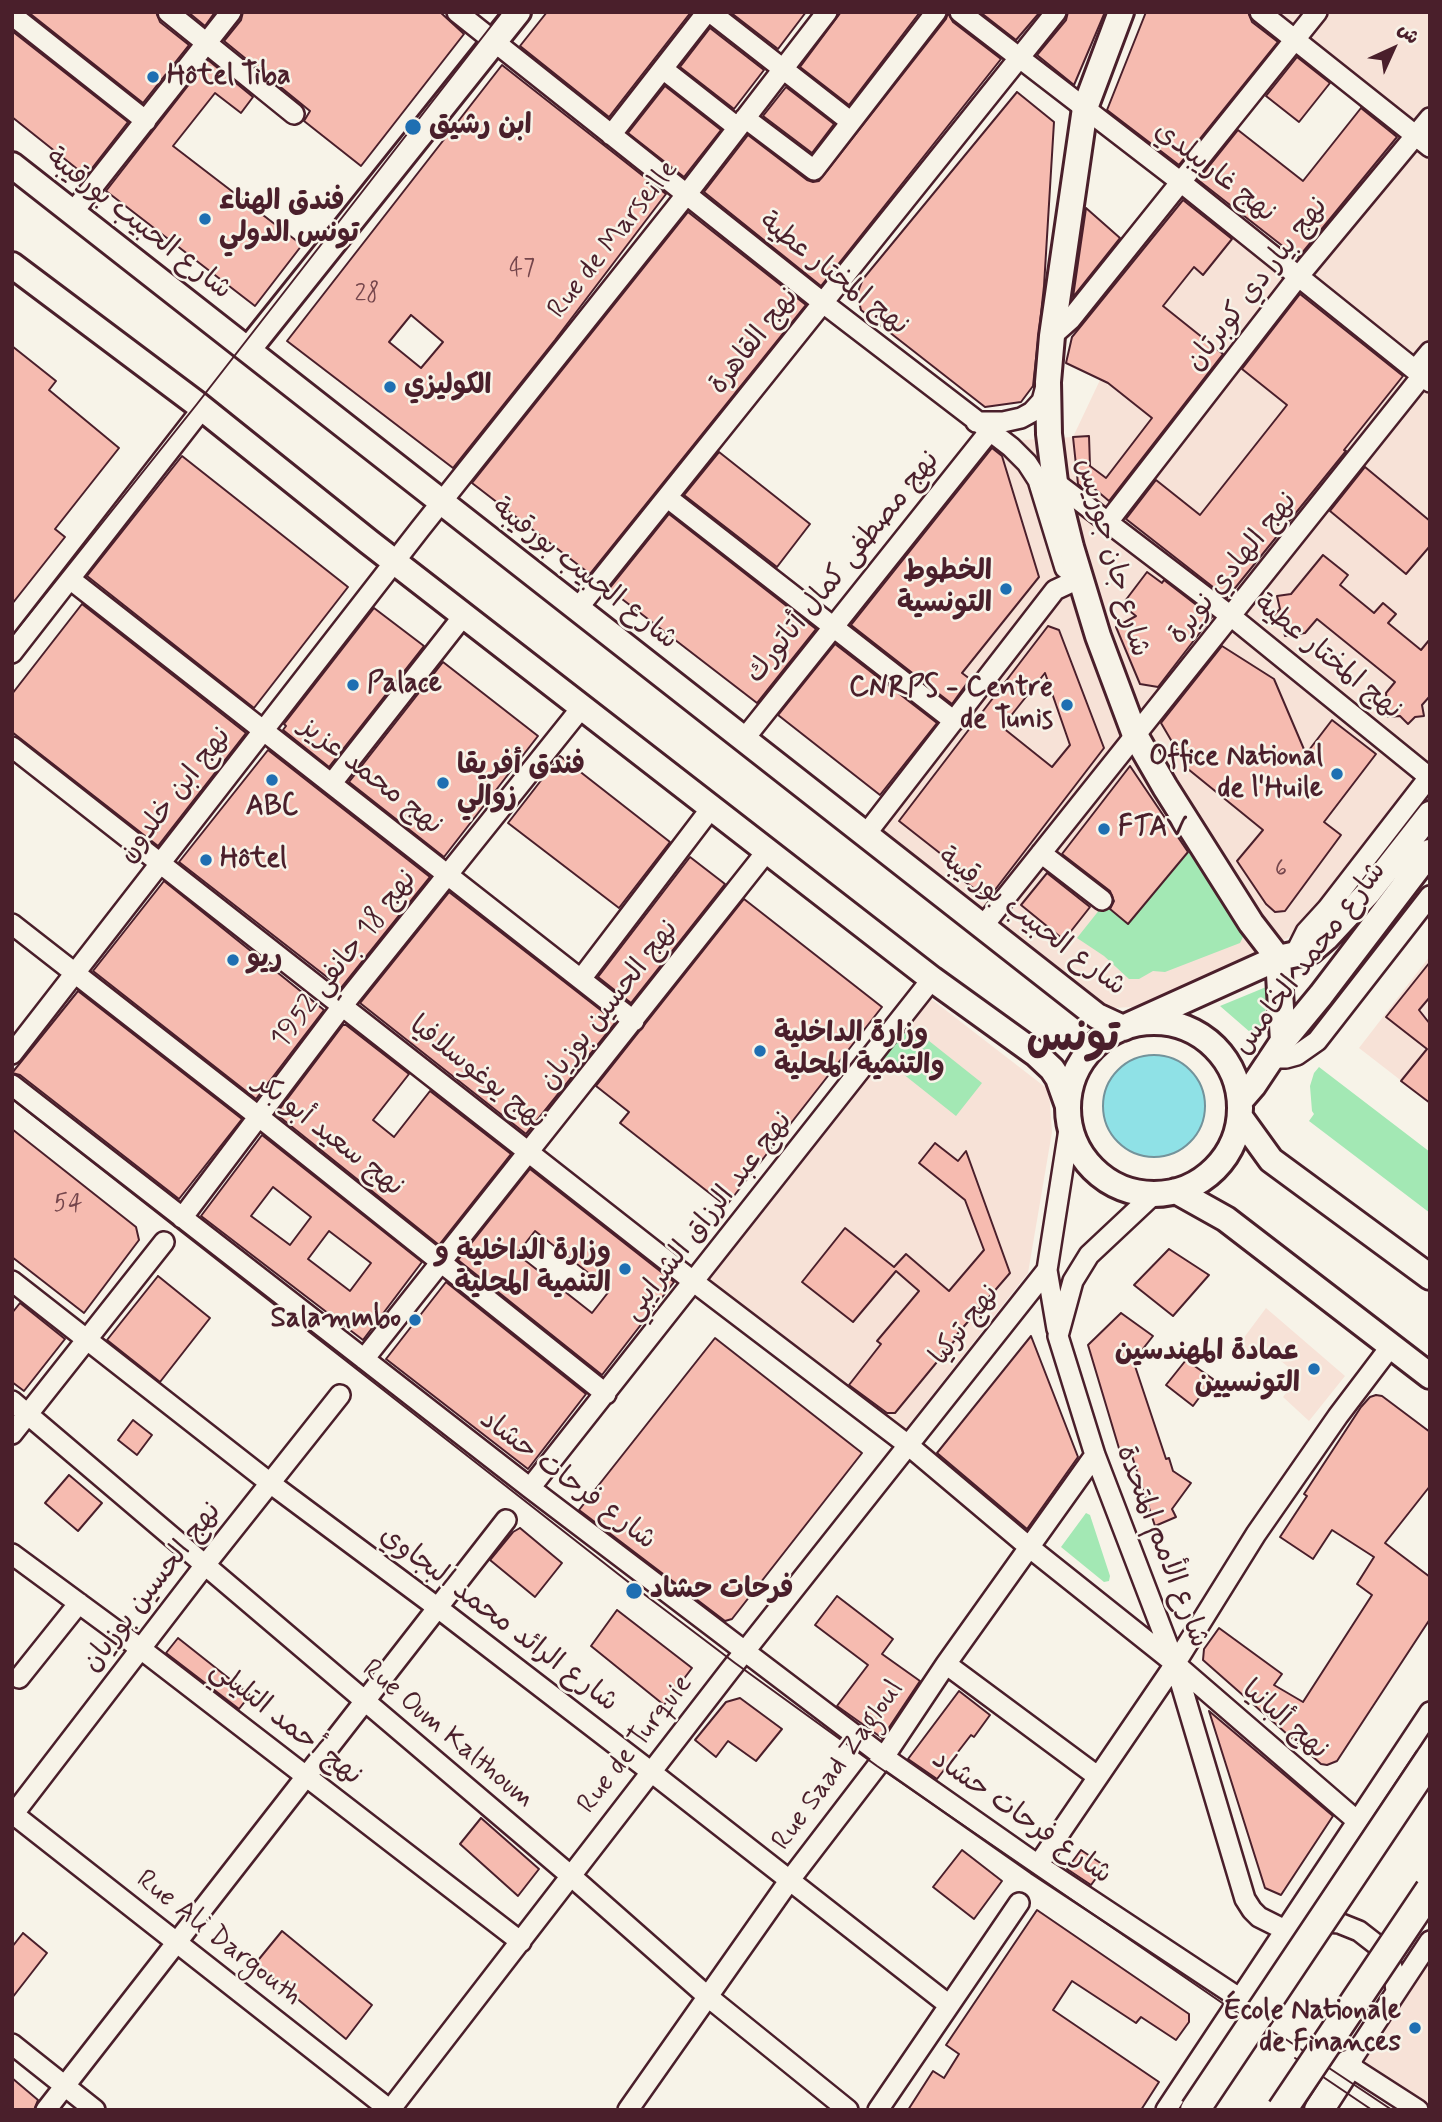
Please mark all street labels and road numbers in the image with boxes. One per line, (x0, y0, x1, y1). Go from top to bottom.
street label: نهج غاريبلدي (1146, 115, 1282, 231)
street label: شارع الحبيب بورقيبة (38, 142, 238, 308)
street label: Rue de Marseille (542, 154, 686, 326)
street label: نهج بيار دي كوبرتان (1180, 191, 1336, 379)
street label: نهج المختار عطية (751, 206, 915, 344)
street label: نهج القاهرة (703, 282, 807, 402)
street label: نهج مصطفى كمال أتاتورك (740, 445, 948, 691)
street label: شارع جان جوريس (1067, 455, 1155, 661)
street label: نهج الهادي نويرة (1162, 486, 1306, 652)
street label: شارع الحبيب بورقيبة (484, 492, 684, 658)
street label: نهج المختار عطية (1246, 588, 1408, 728)
street label: نهج محمد عزيز (292, 711, 448, 843)
street label: نهج ابن خلدون (112, 721, 240, 871)
street label: شارع الحبيب بورقيبة (930, 841, 1132, 1005)
street label: شارع محمد الخامس (1227, 856, 1395, 1062)
street label: نهج 18 جانفي 1952 (265, 864, 425, 1056)
street label: نهج الحسين بوزيان (533, 914, 687, 1098)
street label: نهج يوغوسلافيا (402, 1010, 552, 1138)
street label: نهج سعيد أبو بكر (246, 1067, 410, 1205)
street label: نهج عبد الرزاق الشرايبي (617, 1106, 801, 1328)
street label: نهج تركيا (924, 1279, 1008, 1373)
street label: شارع فرحات حشاد (472, 1404, 662, 1558)
street label: شارع الأمم المتحدة (1107, 1441, 1215, 1653)
street label: نهج الحسين بوزيان (76, 1496, 230, 1680)
street label: شارع الرائد محمد البجاوي (372, 1519, 624, 1721)
street label: Rue Oum Kalthoum (354, 1653, 540, 1817)
street label: نهج أحمد التليلي (202, 1654, 368, 1794)
street label: Rue de Turquie (571, 1669, 701, 1821)
street label: Rue Saad Zagloul (766, 1674, 912, 1858)
street label: نهج ألبانيا (1234, 1674, 1334, 1768)
street label: شارع فرحات حشاد (925, 1743, 1117, 1893)
street label: Rue Ali Dargouth (128, 1864, 308, 2014)

